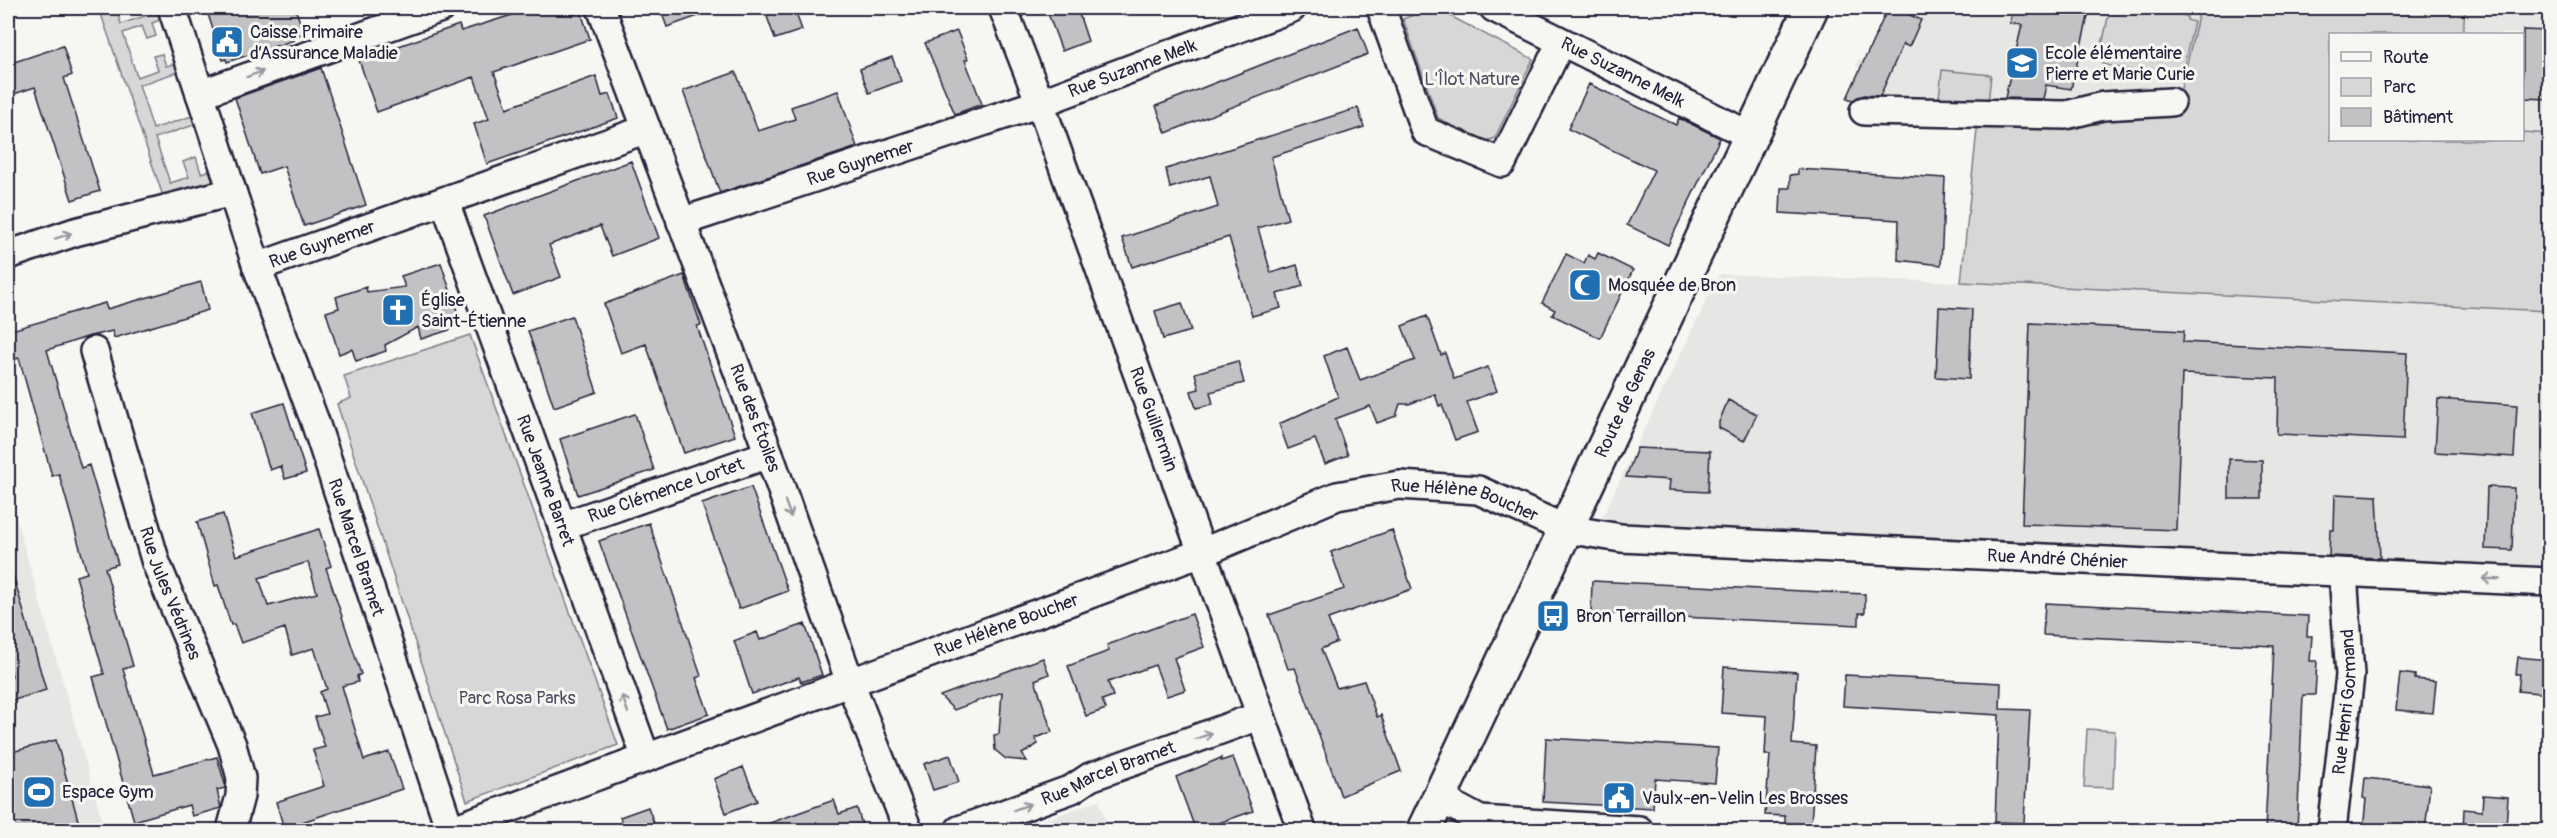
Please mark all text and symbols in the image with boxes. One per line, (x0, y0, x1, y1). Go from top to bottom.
place label: Caisse Primaire d’Assurance Maladie (250, 21, 398, 65)
public building icon: Caisse Primaire d’Assurance Maladie (209, 24, 245, 60)
street label: Rue Suzanne Melk (1557, 32, 1689, 113)
legend (2329, 33, 2524, 141)
street label: Rue Suzanne Melk (1065, 34, 1201, 103)
place label: Ecole élémentaire Pierre et Marie Curie (2045, 42, 2195, 86)
school or university icon: Ecole élémentaire Pierre et Marie Curie (2004, 45, 2040, 81)
text: Route (2383, 46, 2428, 69)
one-way arrow (245, 67, 264, 78)
park label: L'Îlot Nature (1424, 68, 1520, 91)
text: Parc (2383, 76, 2416, 99)
text: Bâtiment (2383, 106, 2454, 129)
street label: Rue Guynemer (804, 134, 917, 191)
street label: Rue Guynemer (266, 215, 379, 274)
one-way arrow (53, 230, 72, 241)
mosque icon: Mosquée de Bron (1567, 267, 1603, 303)
place label: Mosquée de Bron (1608, 274, 1736, 297)
place label: Église Saint-Étienne (421, 289, 526, 333)
church icon: Église Saint-Étienne (380, 292, 416, 328)
street label: Route de Genas (1590, 345, 1661, 461)
street label: Rue des Étoiles (724, 361, 785, 475)
street label: Rue Guillermin (1124, 364, 1183, 475)
street label: Rue Jeanne Barret (511, 412, 580, 550)
street label: Rue Clémence Lortet (585, 452, 748, 528)
street label: Rue Hélène Boucher (1389, 474, 1542, 527)
street label: Rue Marcel Bramet (323, 476, 390, 620)
one-way arrow (783, 499, 794, 518)
street label: Rue Jules Védrines (134, 524, 206, 663)
street label: Rue André Chénier (1987, 544, 2129, 574)
one-way arrow (2482, 574, 2502, 585)
street label: Rue Hélène Boucher (931, 588, 1082, 662)
bus stop icon: Bron Terraillon (1535, 598, 1571, 634)
place label: Bron Terraillon (1576, 605, 1686, 628)
street label: Rue Henri Gormand (2328, 628, 2362, 776)
park label: Parc Rosa Parks (458, 687, 576, 710)
one-way arrow (618, 695, 629, 714)
one-way arrow (1194, 729, 1213, 740)
street label: Rue Marcel Bramet (1038, 736, 1179, 811)
sports icon: Espace Gym (21, 774, 57, 810)
public building icon: Vaulx-en-Velin Les Brosses (1601, 780, 1637, 816)
place label: Espace Gym (62, 781, 154, 804)
place label: Vaulx-en-Velin Les Brosses (1642, 787, 1848, 810)
one-way arrow (1012, 801, 1031, 812)

